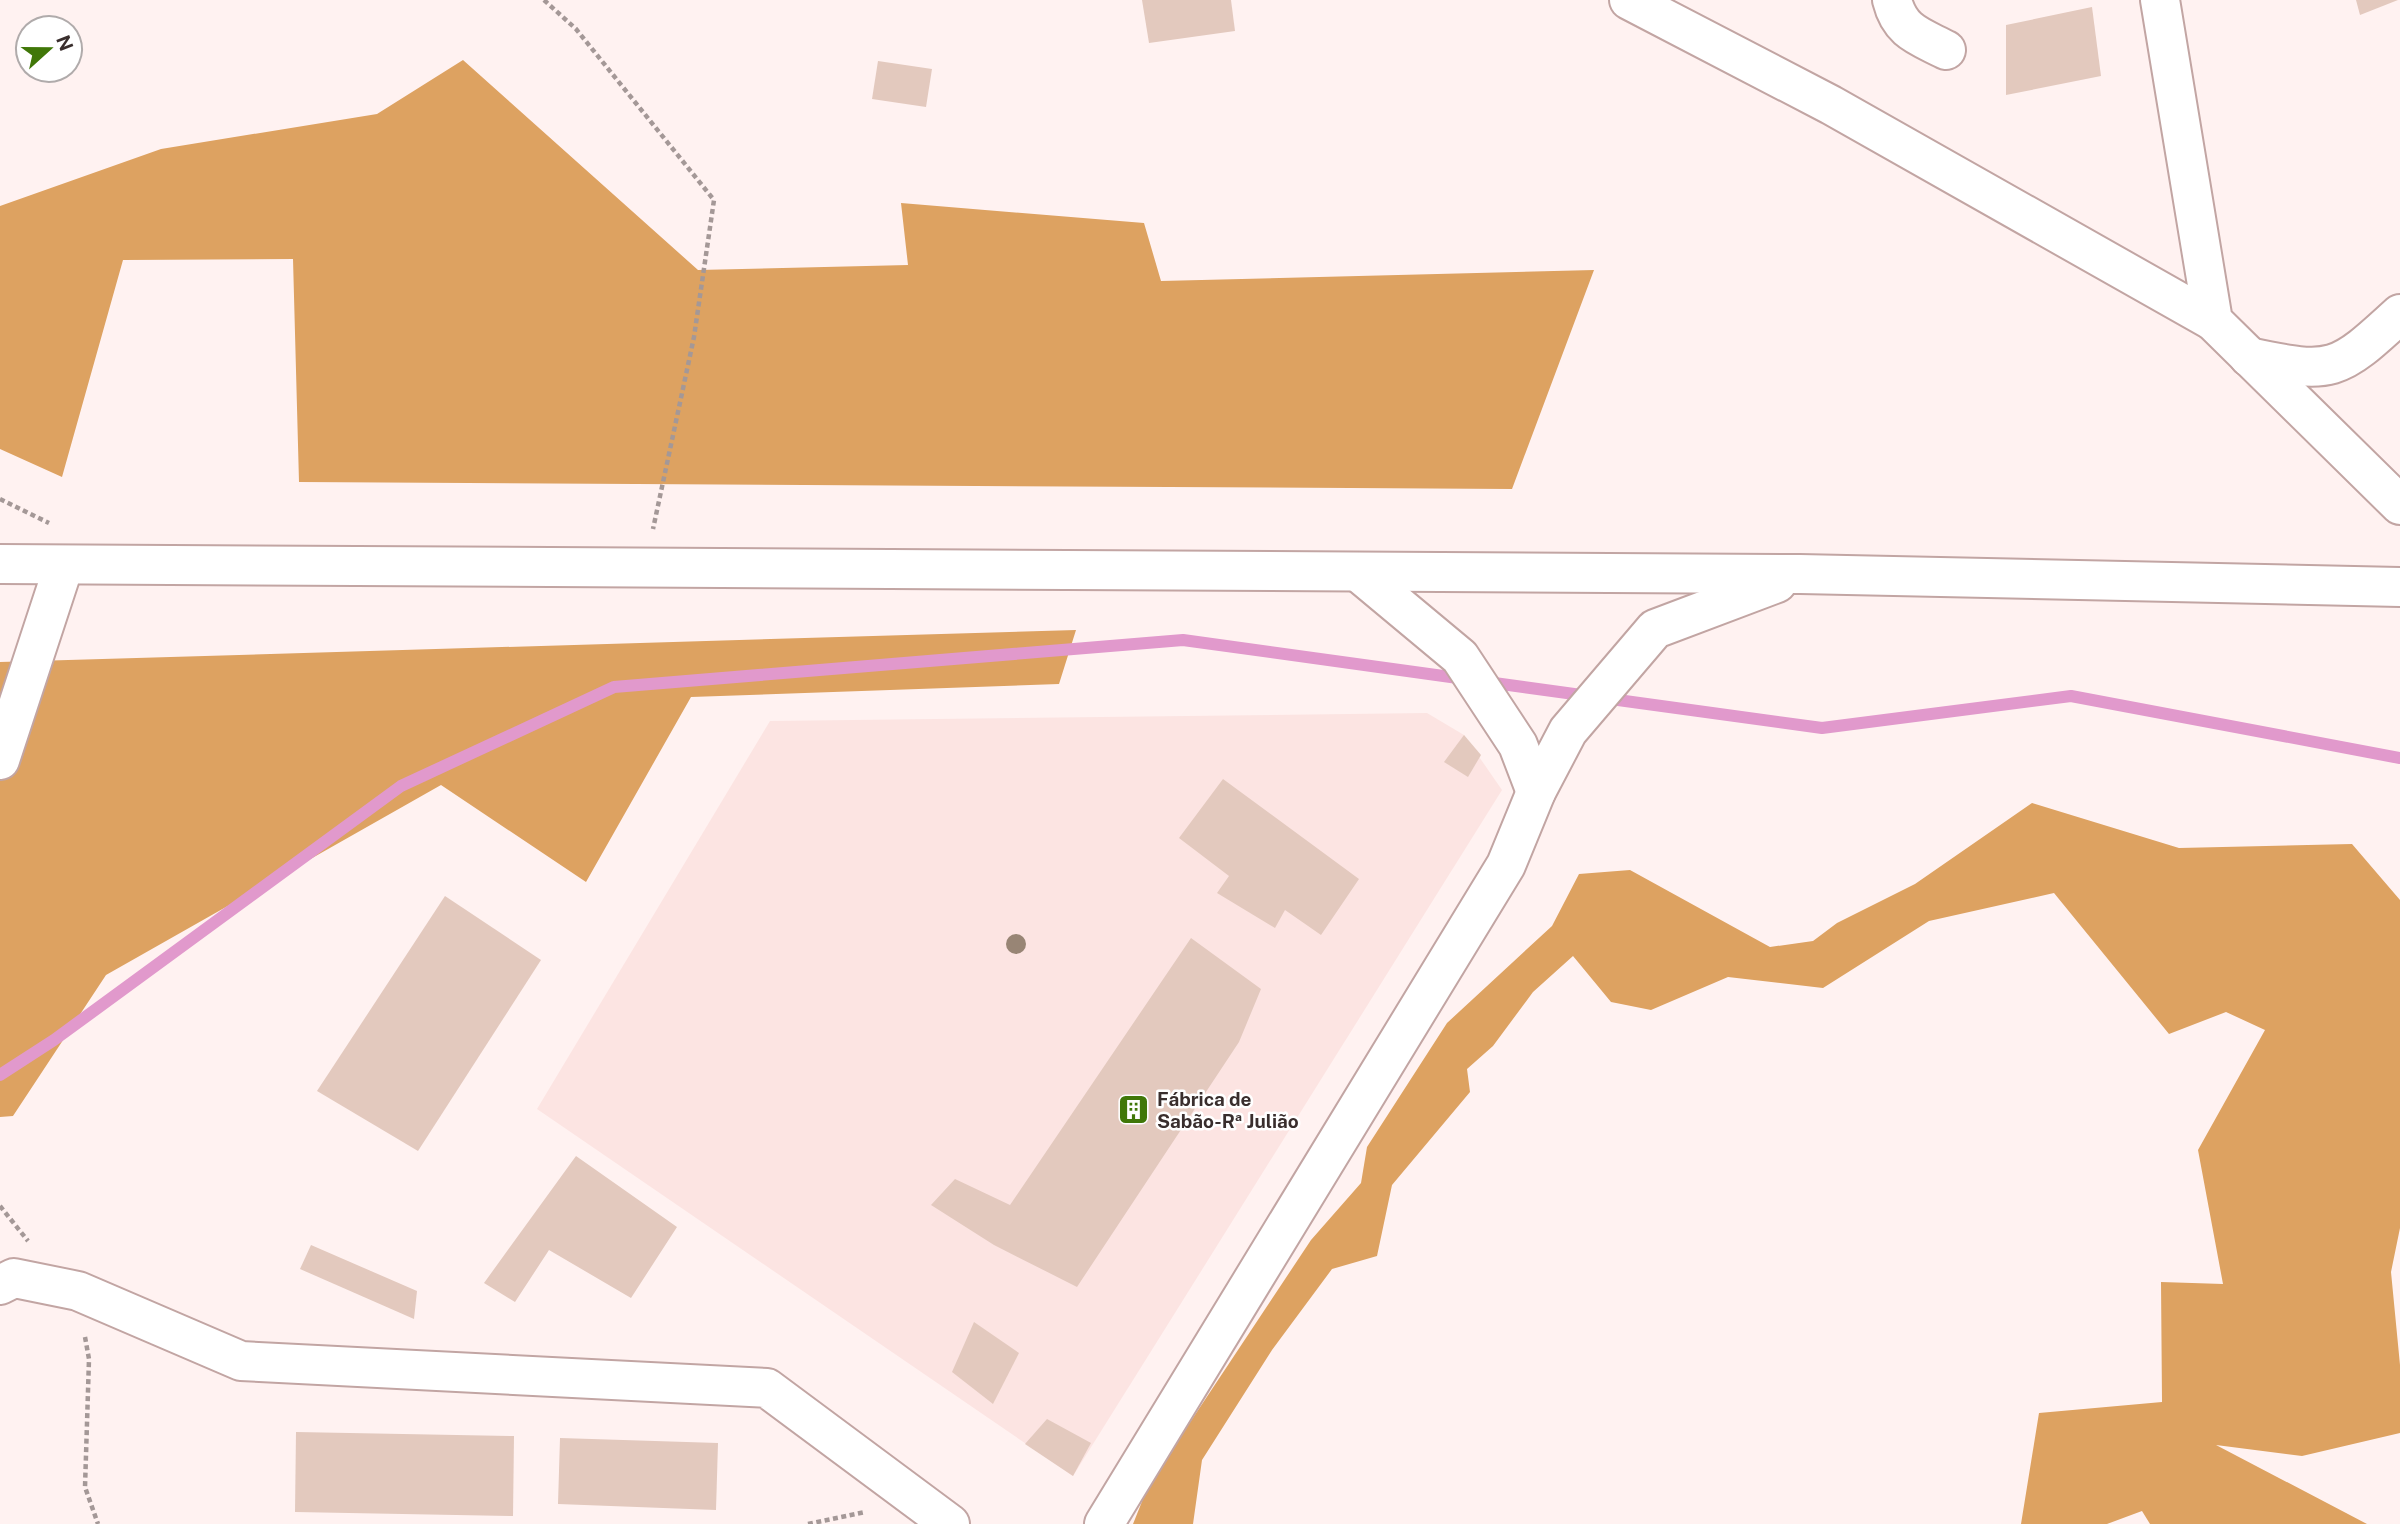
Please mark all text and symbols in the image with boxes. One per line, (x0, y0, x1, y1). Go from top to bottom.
north arrow (14, 14, 84, 84)
text: N (52, 32, 78, 54)
place label: Fábrica de Sabão-Rª Julião (1157, 1088, 1299, 1132)
building icon: Fábrica de Sabão-Rª Julião (1117, 1093, 1151, 1127)

